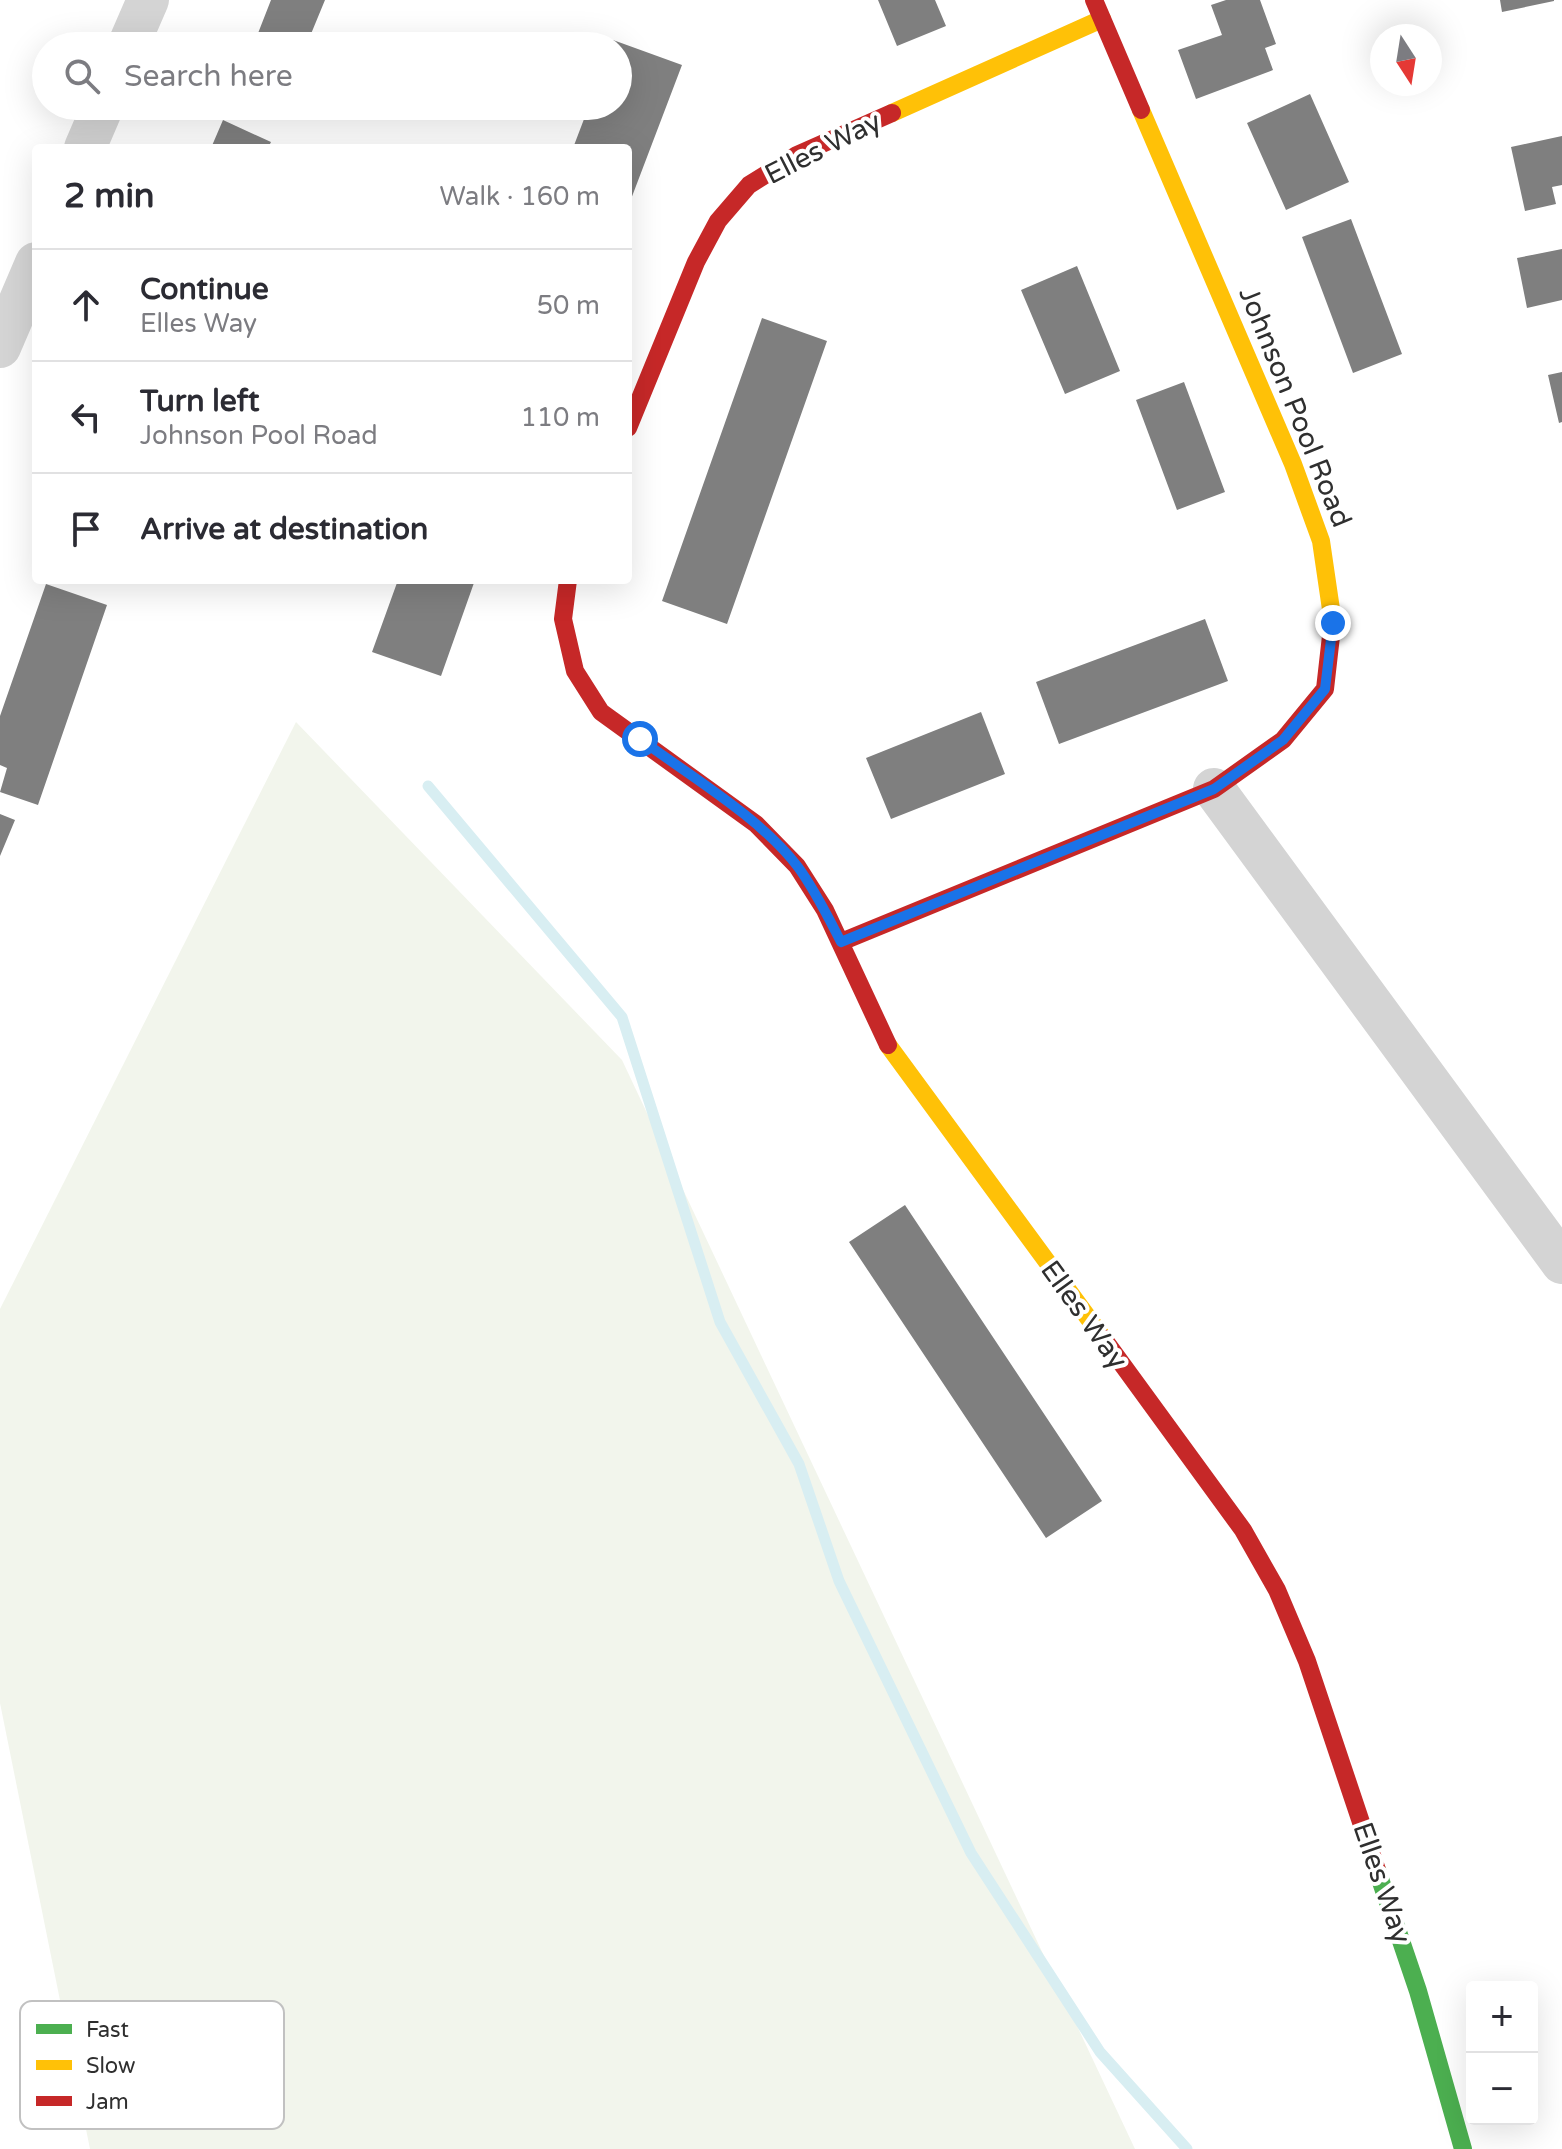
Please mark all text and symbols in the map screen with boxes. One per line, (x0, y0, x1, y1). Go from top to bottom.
north arrow (1370, 24, 1442, 96)
search box (32, 32, 632, 120)
icon: search (60, 54, 104, 98)
text: Search here (124, 58, 293, 95)
street label: Elles Way (759, 104, 887, 192)
text: 2 min (64, 176, 155, 217)
text: Walk · 160 m (440, 181, 600, 212)
text: Continue (140, 271, 269, 308)
street label: Johnson Pool Road (1231, 282, 1359, 532)
icon: ahead (64, 283, 108, 327)
text: 50 m (537, 290, 600, 321)
text: Elles Way (140, 308, 257, 339)
text: Turn left (140, 383, 259, 420)
icon: left (64, 395, 108, 439)
text: 110 m (520, 402, 600, 433)
text: Johnson Pool Road (140, 420, 378, 451)
icon: arrive (64, 507, 108, 551)
text: Arrive at destination (140, 511, 428, 548)
route end (1315, 605, 1351, 641)
route start (622, 721, 658, 757)
street label: Elles Way (1033, 1254, 1135, 1376)
street label: Elles Way (1345, 1818, 1419, 1948)
map controls (1466, 1981, 1538, 2125)
button: + (1466, 1981, 1538, 2053)
legend (20, 2001, 284, 2129)
text: Fast (86, 2017, 129, 2043)
text: Slow (86, 2053, 136, 2079)
button: − (1466, 2053, 1538, 2125)
text: Jam (86, 2089, 129, 2115)

